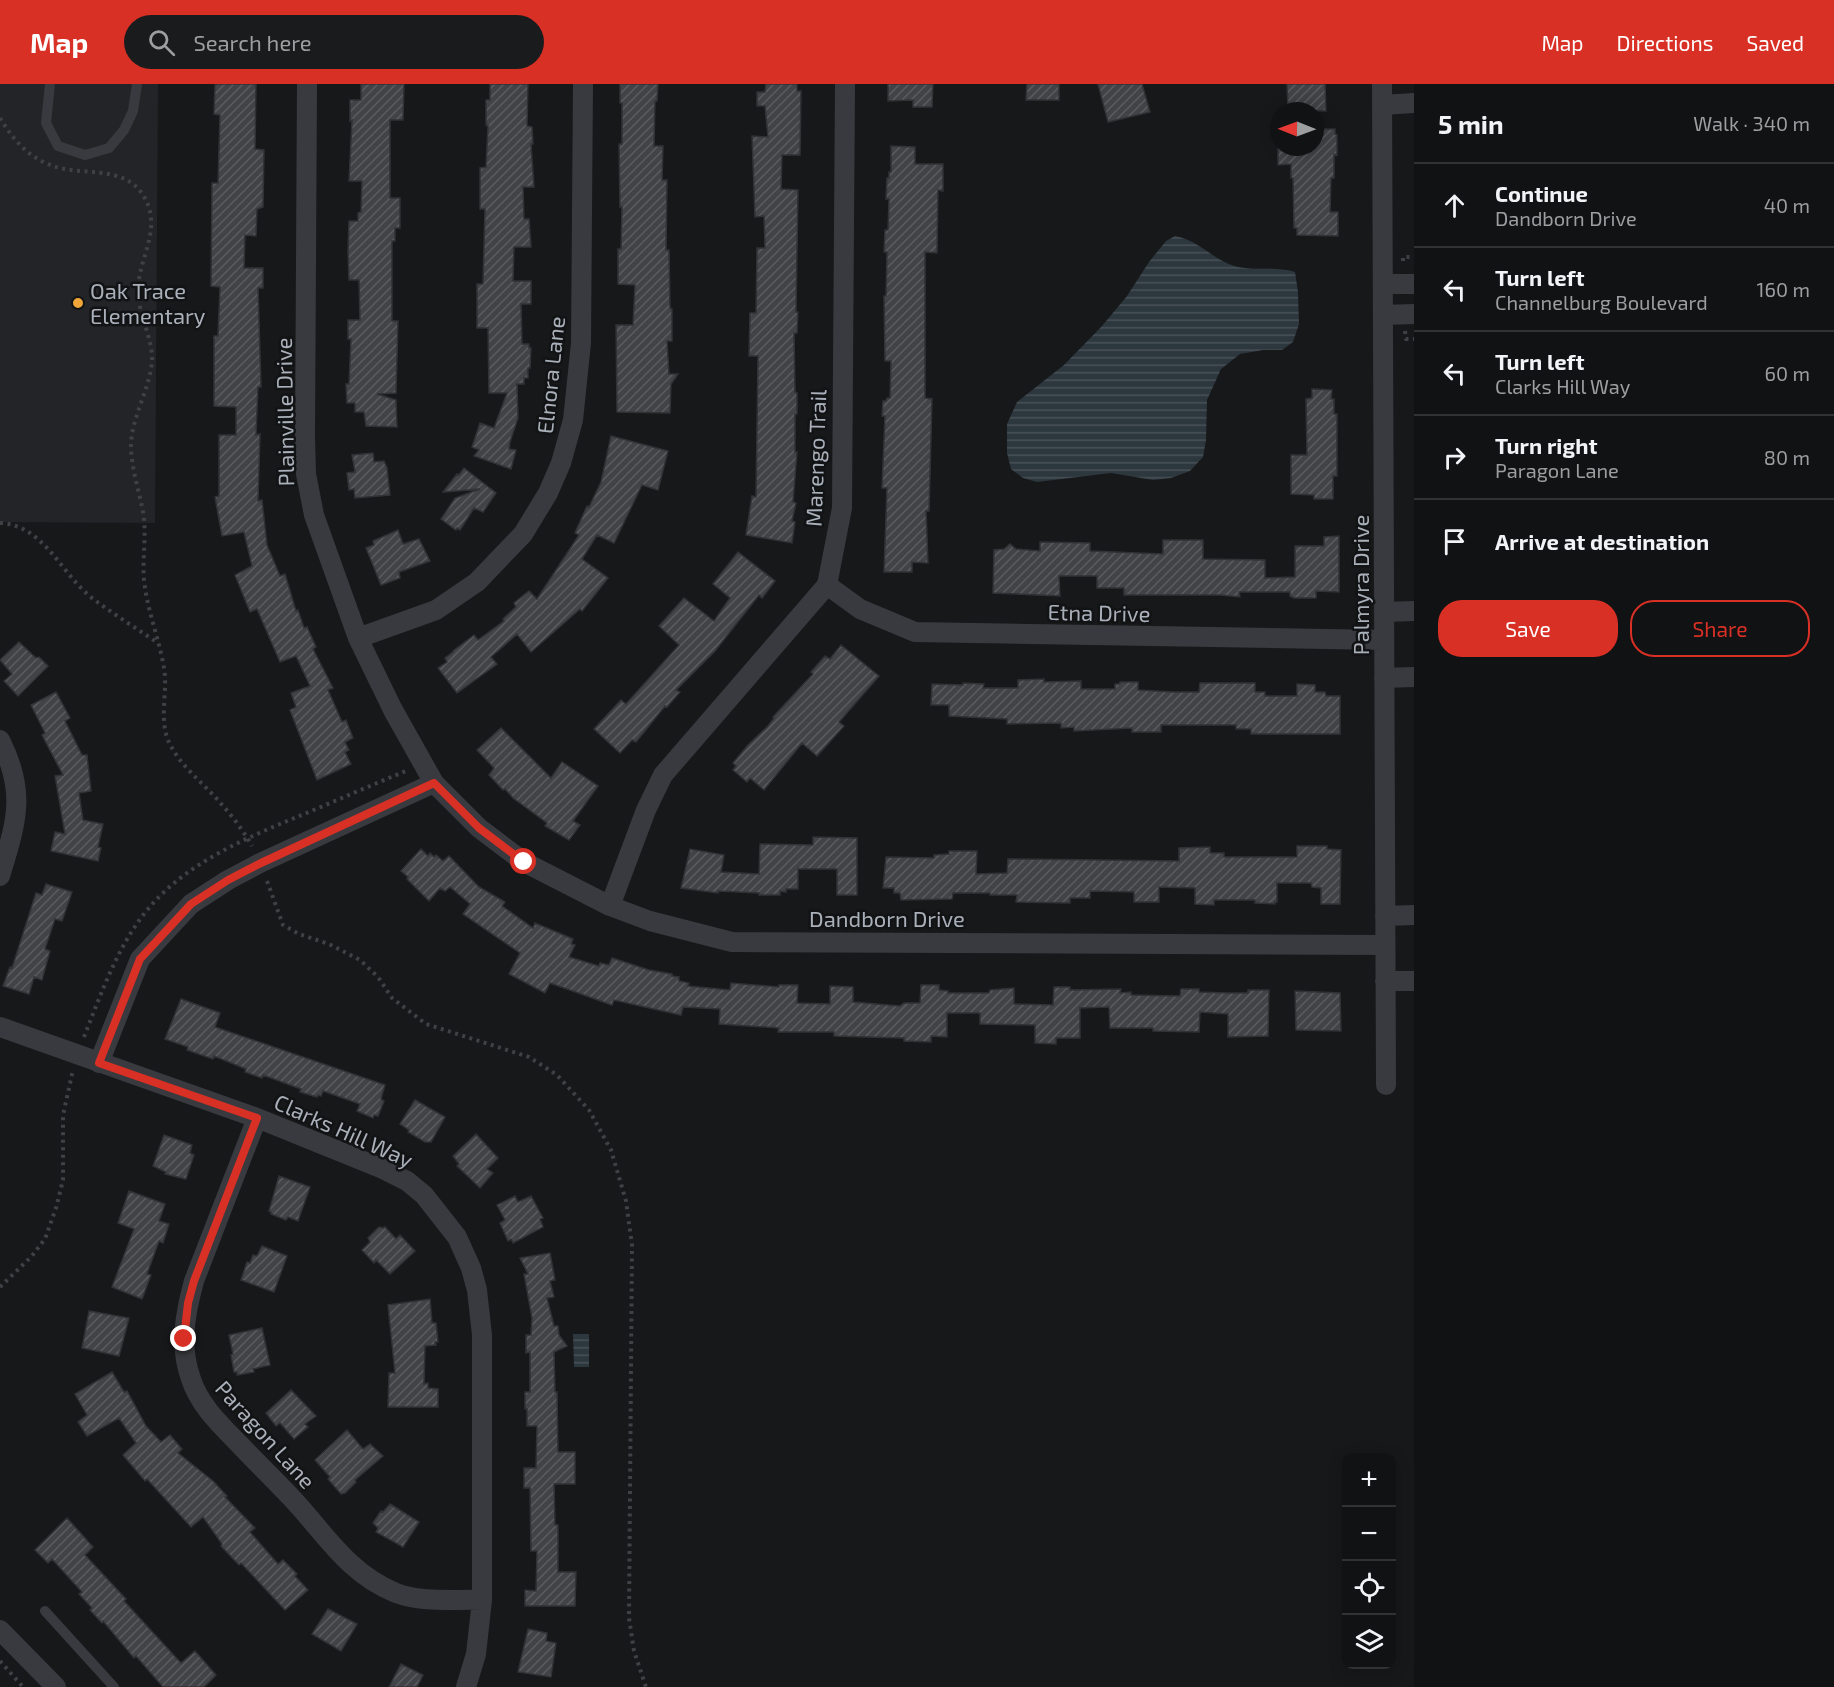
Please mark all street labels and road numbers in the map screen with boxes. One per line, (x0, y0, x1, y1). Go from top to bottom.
street label: Elnora Lane (531, 315, 569, 435)
street label: Plainville Drive (270, 337, 298, 487)
street label: Marengo Trail (800, 389, 830, 527)
street label: Palmyra Drive (1347, 515, 1373, 655)
street label: Etna Drive (1047, 598, 1151, 626)
street label: Dandborn Drive (809, 905, 965, 931)
street label: Clarks Hill Way (271, 1088, 418, 1172)
street label: Paragon Lane (211, 1375, 321, 1493)

